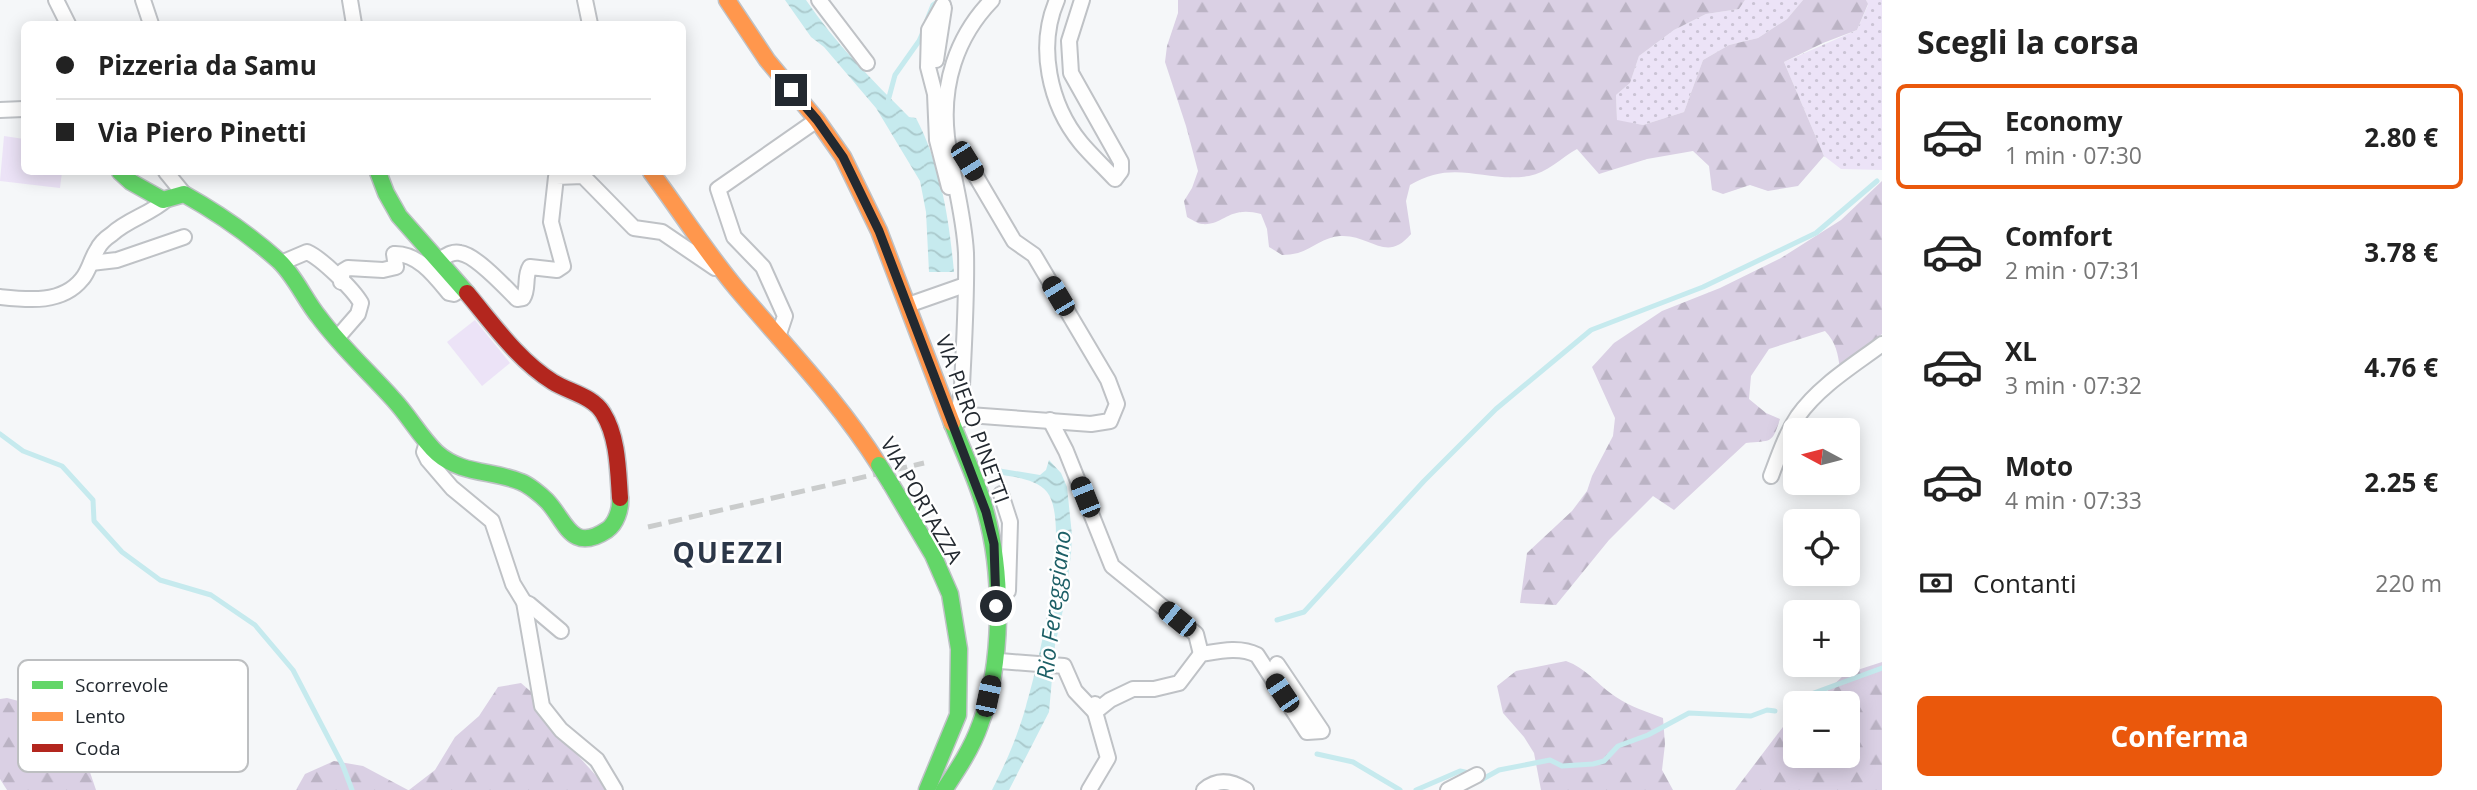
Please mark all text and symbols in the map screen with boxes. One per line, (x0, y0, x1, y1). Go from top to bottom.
text: Scegli la corsa (1917, 20, 2139, 63)
text: Pizzeria da Samu (98, 47, 317, 83)
route end (775, 74, 807, 106)
text: Economy (2005, 103, 2123, 139)
icon: car (1921, 105, 1984, 168)
text: Via Piero Pinetti (98, 114, 307, 150)
text: 2.80 € (2364, 119, 2438, 155)
car (947, 138, 988, 184)
text: 1 min · 07:30 (2005, 139, 2142, 171)
text: Comfort (2005, 218, 2112, 254)
icon: car (1921, 220, 1984, 283)
text: 3.78 € (2364, 234, 2438, 270)
text: 2 min · 07:31 (2005, 254, 2142, 286)
car (1039, 273, 1078, 319)
street label: VIA PIERO PINETTI (930, 331, 1016, 507)
text: XL (2005, 333, 2037, 369)
icon: car (1921, 335, 1984, 398)
text: 4.76 € (2364, 349, 2438, 385)
text: 3 min · 07:32 (2005, 369, 2142, 401)
north arrow (1783, 418, 1860, 495)
map controls (1783, 418, 1860, 768)
street label: VIA PORTAZZA (875, 432, 970, 569)
text: Moto (2005, 448, 2073, 484)
icon: car (1921, 450, 1984, 513)
text: 2.25 € (2364, 464, 2438, 500)
car (1068, 474, 1103, 520)
text: 4 min · 07:33 (2005, 484, 2142, 516)
button: locate (1783, 509, 1860, 586)
water label: Rio Fereggiano (1028, 529, 1078, 681)
district label: QUEZZI (673, 533, 785, 571)
icon: cash (1917, 564, 1955, 602)
text: Contanti (1973, 565, 2076, 601)
text: 220 m (2375, 567, 2442, 599)
route start (980, 590, 1012, 622)
car (1155, 598, 1200, 640)
button: + (1783, 600, 1860, 677)
legend (18, 660, 248, 772)
car (1262, 670, 1303, 716)
text: Scorrevole (75, 672, 169, 698)
car (974, 673, 1003, 719)
button: − (1783, 691, 1860, 768)
button: Conferma (1917, 696, 2442, 776)
text: Lento (75, 703, 125, 729)
text: Coda (75, 735, 121, 761)

